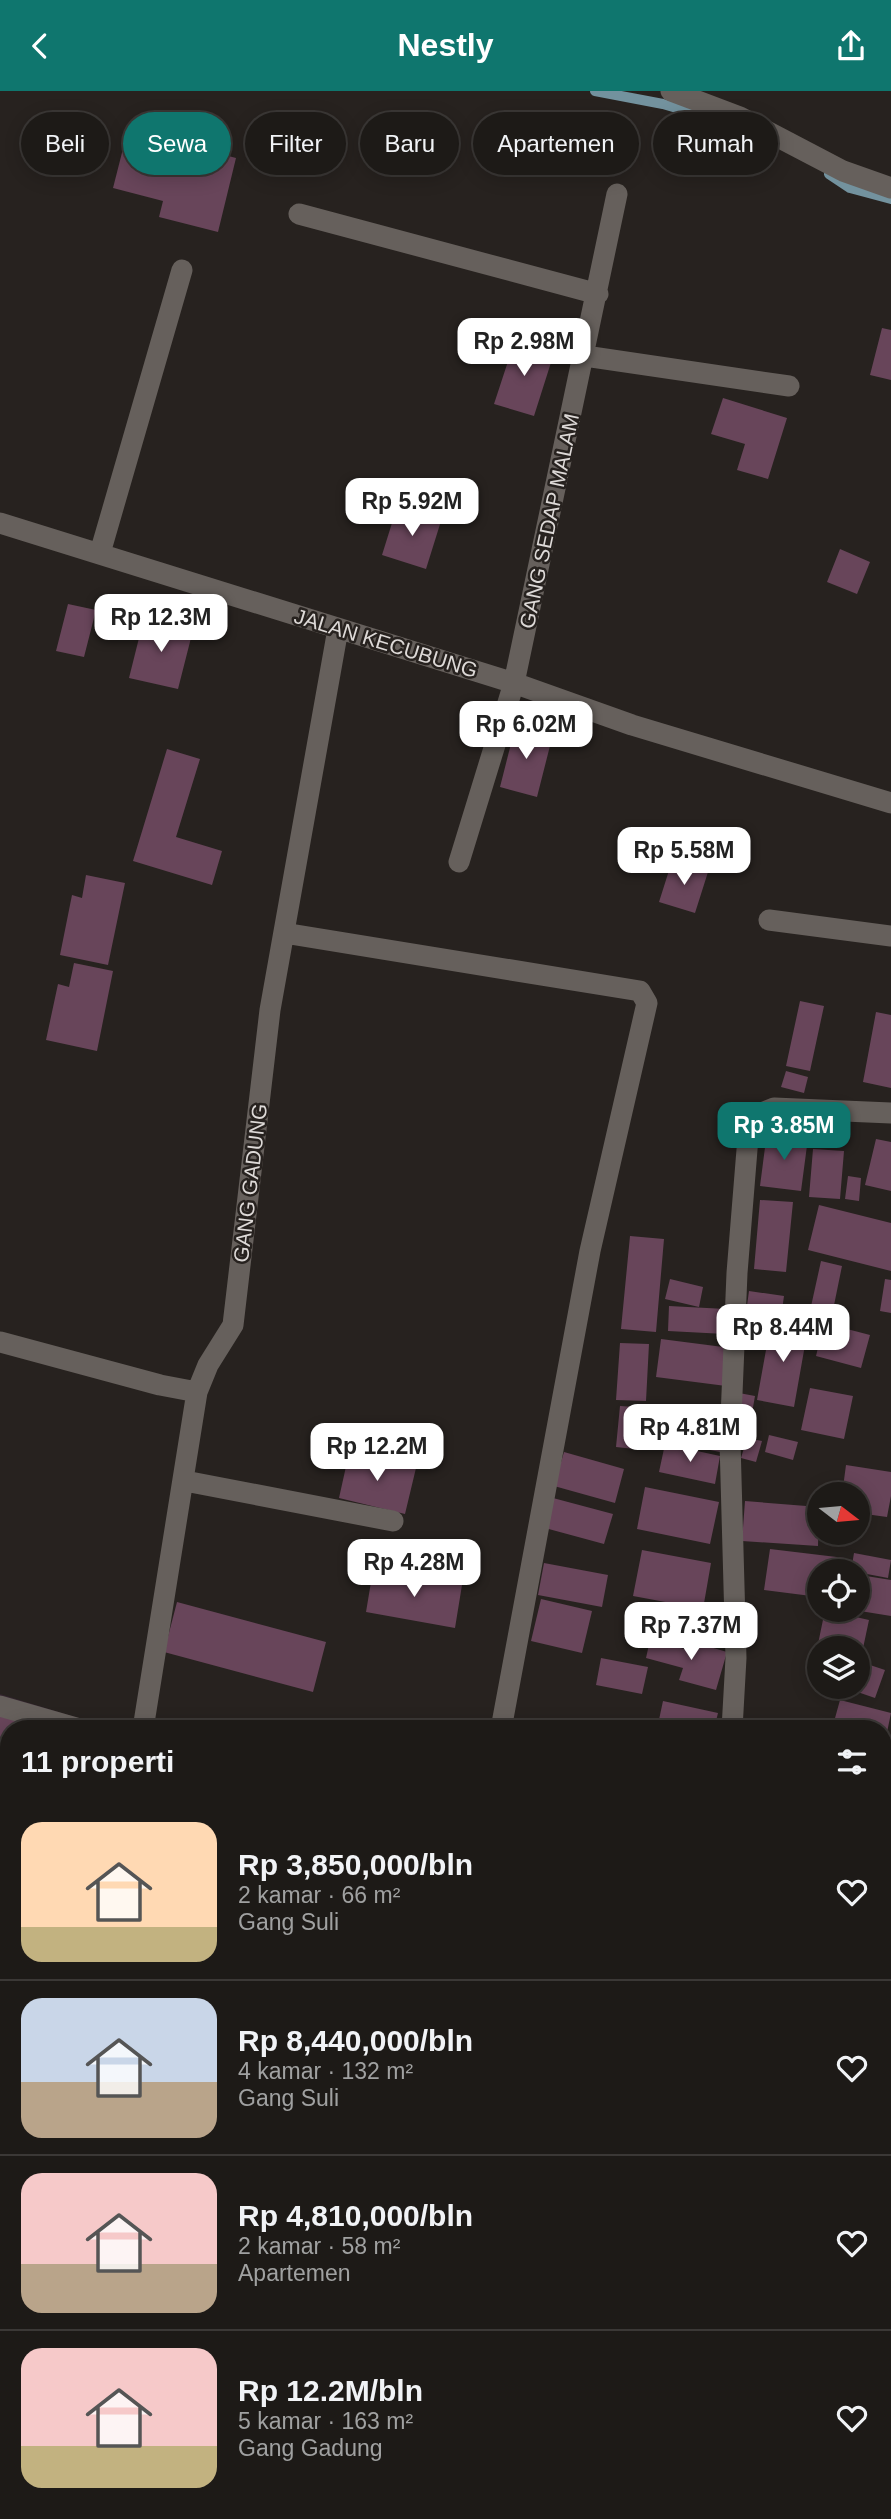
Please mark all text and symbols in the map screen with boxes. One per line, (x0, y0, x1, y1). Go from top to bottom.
icon: back (21, 27, 59, 65)
text: Nestly (397, 27, 494, 63)
icon: share (832, 27, 870, 65)
chip: Beli (21, 112, 109, 175)
chip: Sewa (123, 112, 231, 175)
chip: Filter (245, 112, 346, 175)
chip: Baru (360, 112, 459, 175)
chip: Apartemen (473, 112, 639, 175)
chip: Rumah (653, 112, 778, 175)
pin: Rp 2.98M (452, 319, 596, 378)
text: Rp 2.98M (474, 328, 574, 354)
street label: GANG SEDAP MALAM (515, 411, 583, 631)
pin: Rp 5.92M (340, 479, 484, 538)
text: Rp 5.92M (362, 488, 462, 514)
pin: Rp 12.3M (89, 595, 233, 654)
text: Rp 12.3M (111, 604, 211, 630)
street label: JALAN KECUBUNG (292, 604, 480, 682)
pin: Rp 6.02M (454, 701, 598, 761)
text: Rp 6.02M (476, 711, 576, 737)
pin: Rp 5.58M (612, 827, 756, 887)
text: Rp 5.58M (634, 837, 734, 863)
street label: GANG GADUNG (229, 1102, 271, 1264)
pin: Rp 3.85M (712, 1103, 856, 1162)
text: Rp 3.85M (734, 1112, 834, 1138)
pin: Rp 8.44M (711, 1305, 855, 1364)
text: Rp 8.44M (733, 1314, 833, 1340)
pin: Rp 4.81M (618, 1405, 762, 1464)
text: Rp 4.81M (640, 1414, 740, 1440)
pin: Rp 12.2M (305, 1423, 449, 1483)
text: Rp 12.2M (327, 1433, 427, 1459)
north arrow (807, 1482, 870, 1545)
map controls (807, 1482, 870, 1699)
pin: Rp 4.28M (342, 1539, 486, 1599)
text: Rp 4.28M (364, 1549, 464, 1575)
button: locate (807, 1559, 870, 1622)
pin: Rp 7.37M (619, 1603, 763, 1662)
text: Rp 7.37M (641, 1612, 741, 1638)
button: layers (807, 1636, 870, 1699)
icon: filters (833, 1743, 871, 1781)
text: 11 properti (21, 1745, 174, 1778)
text: Rp 3,850,000/bln (238, 1848, 473, 1881)
icon: home (77, 1850, 161, 1934)
icon: heart (833, 1873, 871, 1911)
text: 2 kamar · 66 m² (238, 1882, 400, 1908)
text: Gang Suli (238, 1909, 339, 1935)
text: Rp 8,440,000/bln (238, 2024, 473, 2057)
icon: home (77, 2026, 161, 2110)
icon: heart (833, 2049, 871, 2087)
text: 4 kamar · 132 m² (238, 2058, 413, 2084)
text: Gang Suli (238, 2085, 339, 2111)
text: Rp 4,810,000/bln (238, 2199, 473, 2232)
icon: home (77, 2201, 161, 2285)
icon: heart (833, 2224, 871, 2262)
text: 2 kamar · 58 m² (238, 2233, 400, 2259)
text: Apartemen (238, 2260, 351, 2286)
text: Rp 12.2M/bln (238, 2374, 423, 2407)
icon: home (77, 2376, 161, 2460)
icon: heart (833, 2399, 871, 2437)
text: 5 kamar · 163 m² (238, 2408, 413, 2434)
text: Gang Gadung (238, 2435, 383, 2461)

